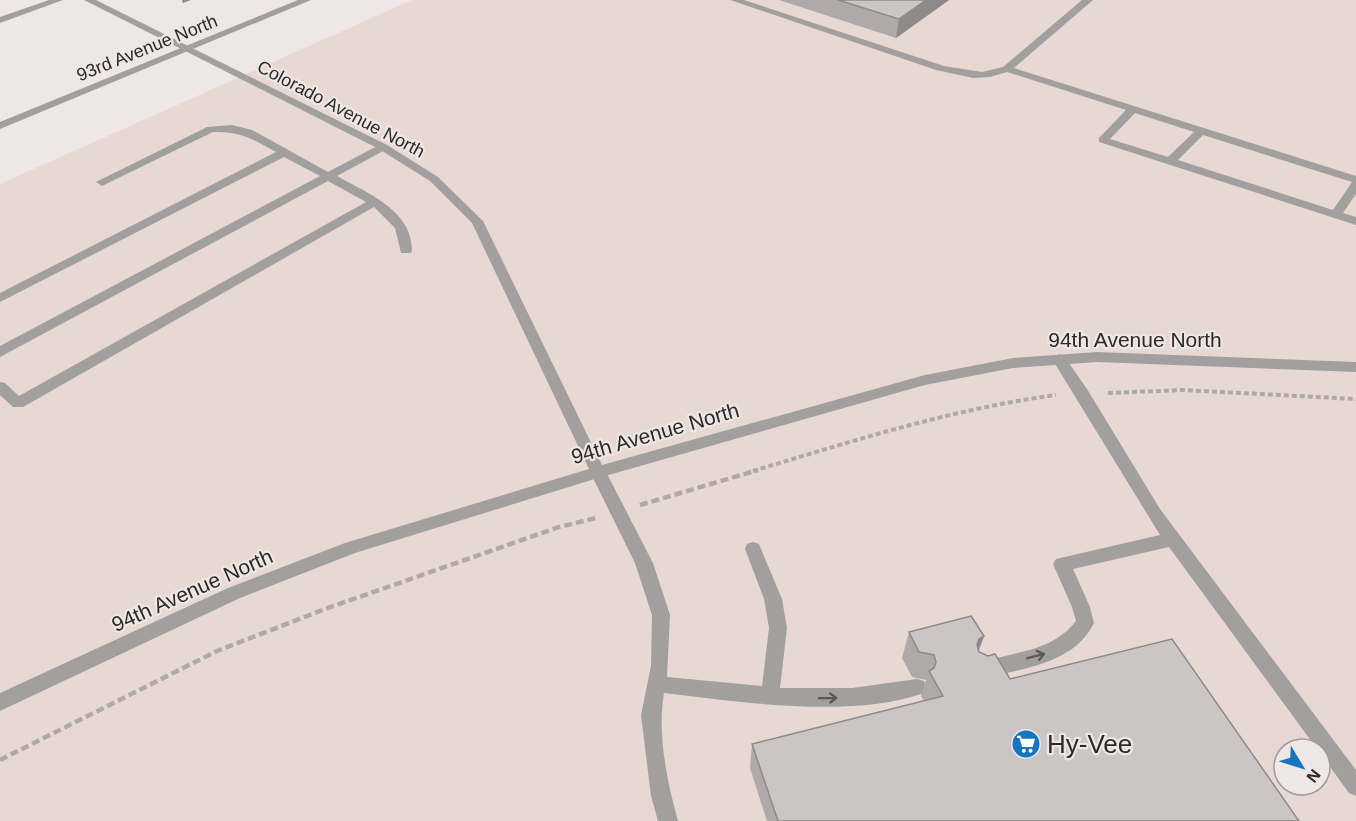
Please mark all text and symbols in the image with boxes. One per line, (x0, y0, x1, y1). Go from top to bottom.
street label: 93rd Avenue North (74, 11, 220, 85)
street label: Colorado Avenue North (254, 56, 428, 162)
street label: 94th Avenue North (1048, 328, 1222, 351)
street label: 94th Avenue North (568, 398, 742, 468)
street label: 94th Avenue North (108, 544, 276, 636)
one-way arrow (1026, 650, 1045, 662)
one-way arrow (818, 693, 838, 704)
supermarket icon: Hy-Vee (1010, 728, 1042, 760)
place label: Hy-Vee (1047, 729, 1132, 759)
north arrow (1272, 737, 1332, 797)
text: N (1303, 766, 1324, 786)

